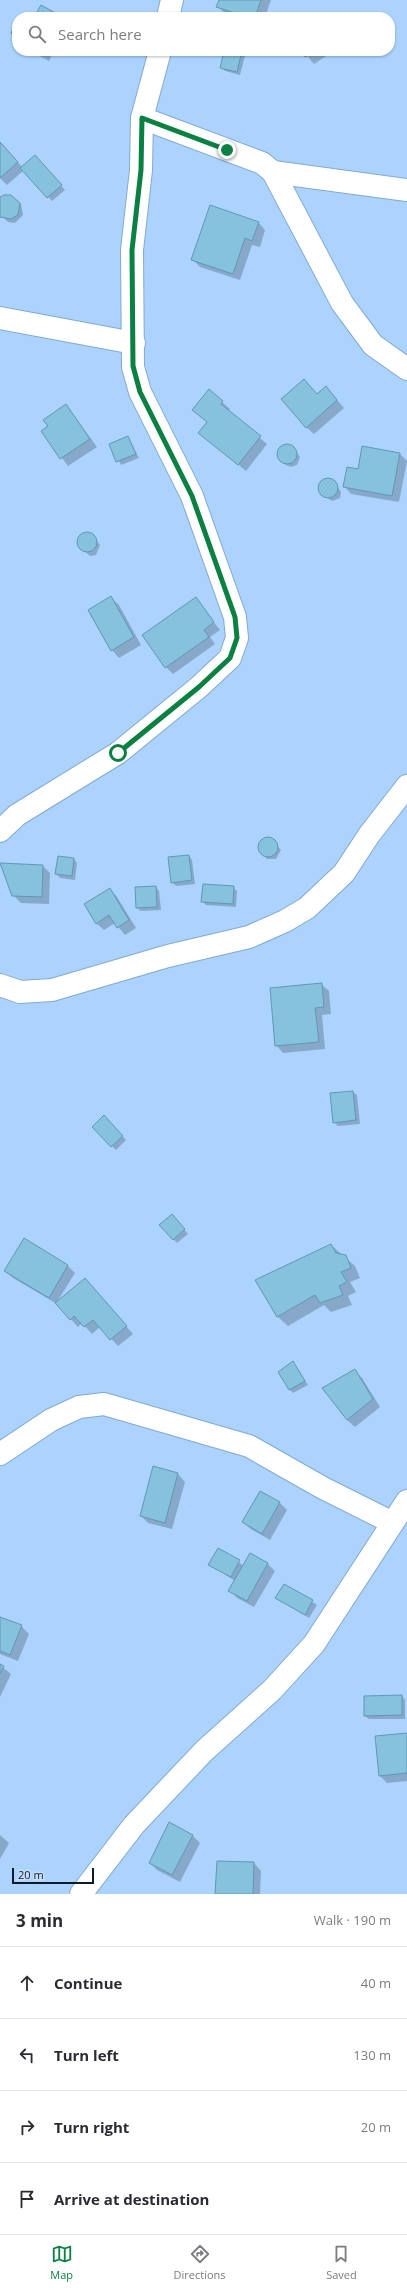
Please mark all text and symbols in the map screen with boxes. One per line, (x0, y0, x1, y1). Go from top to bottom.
search box (12, 12, 395, 56)
icon: search (26, 23, 48, 45)
text: Search here (58, 24, 142, 44)
route end (218, 141, 236, 159)
route start (109, 744, 127, 762)
scale bar (12, 1866, 94, 1885)
text: 20 m (18, 1867, 44, 1882)
text: 3 min (16, 1909, 63, 1932)
text: Walk · 190 m (314, 1911, 391, 1929)
icon: ahead (16, 1972, 38, 1994)
text: Continue (54, 1973, 122, 1993)
text: 40 m (361, 1974, 391, 1992)
icon: left (16, 2044, 38, 2066)
text: Turn left (54, 2045, 119, 2065)
text: 130 m (353, 2046, 391, 2064)
icon: right (16, 2116, 38, 2138)
text: Turn right (54, 2117, 129, 2137)
text: 20 m (361, 2118, 391, 2136)
icon: arrive (16, 2188, 38, 2210)
text: Arrive at destination (54, 2189, 209, 2209)
tab: Map (50, 2243, 73, 2282)
tab: Directions (174, 2243, 226, 2282)
tab: Saved (326, 2243, 357, 2282)

